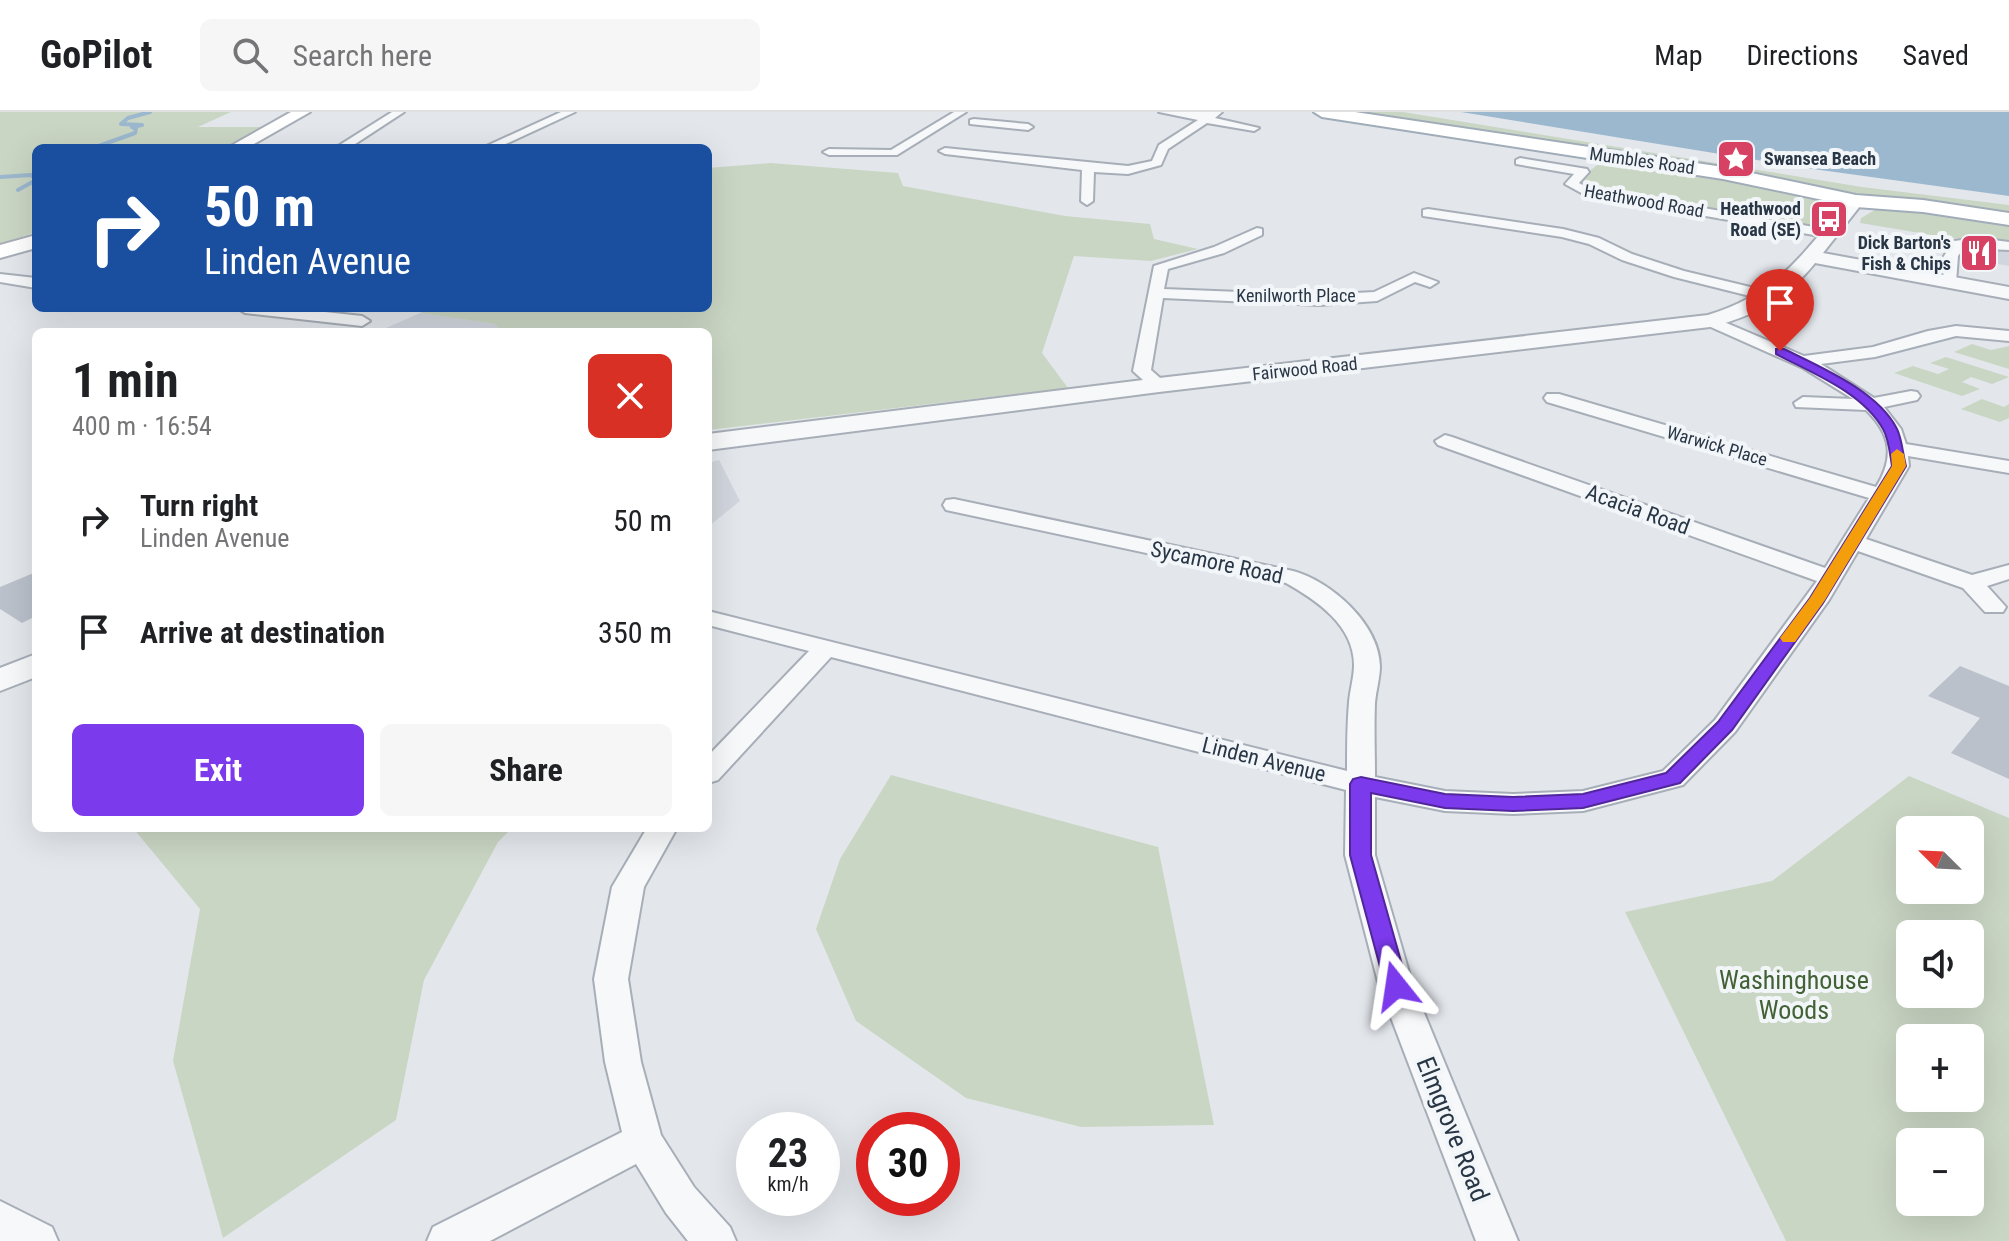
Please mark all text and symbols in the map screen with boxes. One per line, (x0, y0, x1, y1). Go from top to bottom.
search box (200, 19, 760, 91)
text: GoPilot (40, 33, 152, 77)
icon: search (228, 33, 272, 77)
text: Search here (292, 38, 432, 73)
text: Map (1654, 39, 1703, 72)
text: Directions (1747, 39, 1858, 72)
text: Saved (1902, 39, 1969, 72)
place icon: Swansea Beach (1715, 138, 1757, 180)
street label: Mumbles Road (1588, 143, 1696, 178)
place label: Swansea Beach (1764, 148, 1876, 169)
text: 50 m (204, 174, 315, 240)
icon: right (72, 176, 176, 280)
street label: Heathwood Road (1583, 180, 1706, 221)
place label: Heathwood Road (SE) (1720, 198, 1801, 241)
bus stop icon: Heathwood Road (SE) (1808, 198, 1850, 240)
place label: Dick Barton's Fish & Chips (1858, 232, 1951, 274)
restaurant icon: Dick Barton's Fish & Chips (1958, 232, 2000, 274)
text: Linden Avenue (204, 241, 411, 283)
pin (1746, 269, 1814, 351)
icon: arrive (1758, 281, 1802, 325)
street label: Kenilworth Place (1236, 285, 1356, 306)
text: 1 min (72, 352, 179, 409)
street label: Fairwood Road (1251, 353, 1359, 384)
button: close (588, 354, 672, 438)
text: 400 m · 16:54 (72, 411, 212, 441)
street label: Warwick Place (1664, 421, 1770, 470)
street label: Acacia Road (1583, 479, 1693, 540)
text: Turn right (140, 488, 258, 523)
icon: right (72, 498, 116, 542)
text: 50 m (613, 503, 672, 538)
text: Linden Avenue (140, 523, 289, 553)
street label: Sycamore Road (1148, 536, 1285, 589)
icon: arrive (72, 610, 116, 654)
text: Arrive at destination (140, 615, 385, 650)
text: 350 m (598, 615, 672, 650)
button: Exit (72, 724, 364, 816)
button: Share (380, 724, 672, 816)
street label: Linden Avenue (1200, 732, 1328, 787)
north arrow (1896, 816, 1984, 904)
map controls (1896, 816, 1984, 1216)
button: sound (1896, 920, 1984, 1008)
position arrow (1354, 944, 1438, 1028)
park label: Washinghouse Woods (1719, 965, 1869, 1025)
button: + (1896, 1024, 1984, 1112)
street label: Elmgrove Road (1410, 1052, 1496, 1206)
speed limit sign: 30 (856, 1112, 960, 1216)
button: − (1896, 1128, 1984, 1216)
text: 23 (768, 1130, 808, 1177)
text: km/h (767, 1172, 809, 1196)

